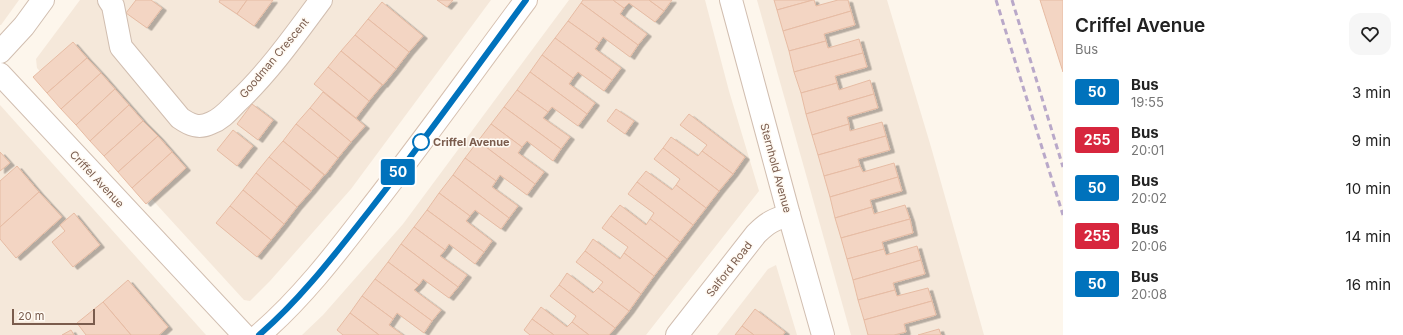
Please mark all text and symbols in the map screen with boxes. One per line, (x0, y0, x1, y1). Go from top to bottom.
button: heart (1349, 13, 1391, 55)
text: Criffel Avenue (1075, 14, 1205, 37)
street label: Goodman Crescent (236, 15, 312, 101)
text: Bus (1075, 41, 1098, 57)
text: Bus (1131, 75, 1159, 94)
text: 50 (1088, 83, 1106, 100)
text: 3 min (1352, 83, 1391, 102)
text: 19:55 (1131, 94, 1164, 110)
street label: Sternhold Avenue (757, 122, 795, 214)
text: Bus (1131, 123, 1159, 142)
text: 255 (1084, 131, 1110, 148)
text: 9 min (1352, 131, 1391, 150)
marker: Criffel Avenue (412, 133, 430, 151)
place label: Criffel Avenue (433, 135, 510, 149)
text: 20:01 (1131, 142, 1164, 158)
street label: Criffel Avenue (67, 147, 127, 211)
line badge: 50 (380, 159, 416, 185)
text: 50 (389, 163, 407, 180)
text: Bus (1131, 171, 1159, 190)
text: 50 (1088, 179, 1106, 196)
text: 10 min (1346, 179, 1391, 198)
text: 20:02 (1131, 190, 1167, 206)
text: Bus (1131, 219, 1159, 238)
text: 255 (1084, 227, 1110, 244)
text: 14 min (1345, 227, 1391, 246)
street label: Salford Road (703, 238, 755, 300)
text: 20:06 (1131, 238, 1167, 254)
text: Bus (1131, 267, 1159, 286)
text: 50 (1088, 275, 1106, 292)
text: 16 min (1346, 275, 1391, 294)
text: 20:08 (1131, 286, 1167, 302)
scale bar (12, 307, 95, 326)
text: 20 m (18, 309, 44, 323)

